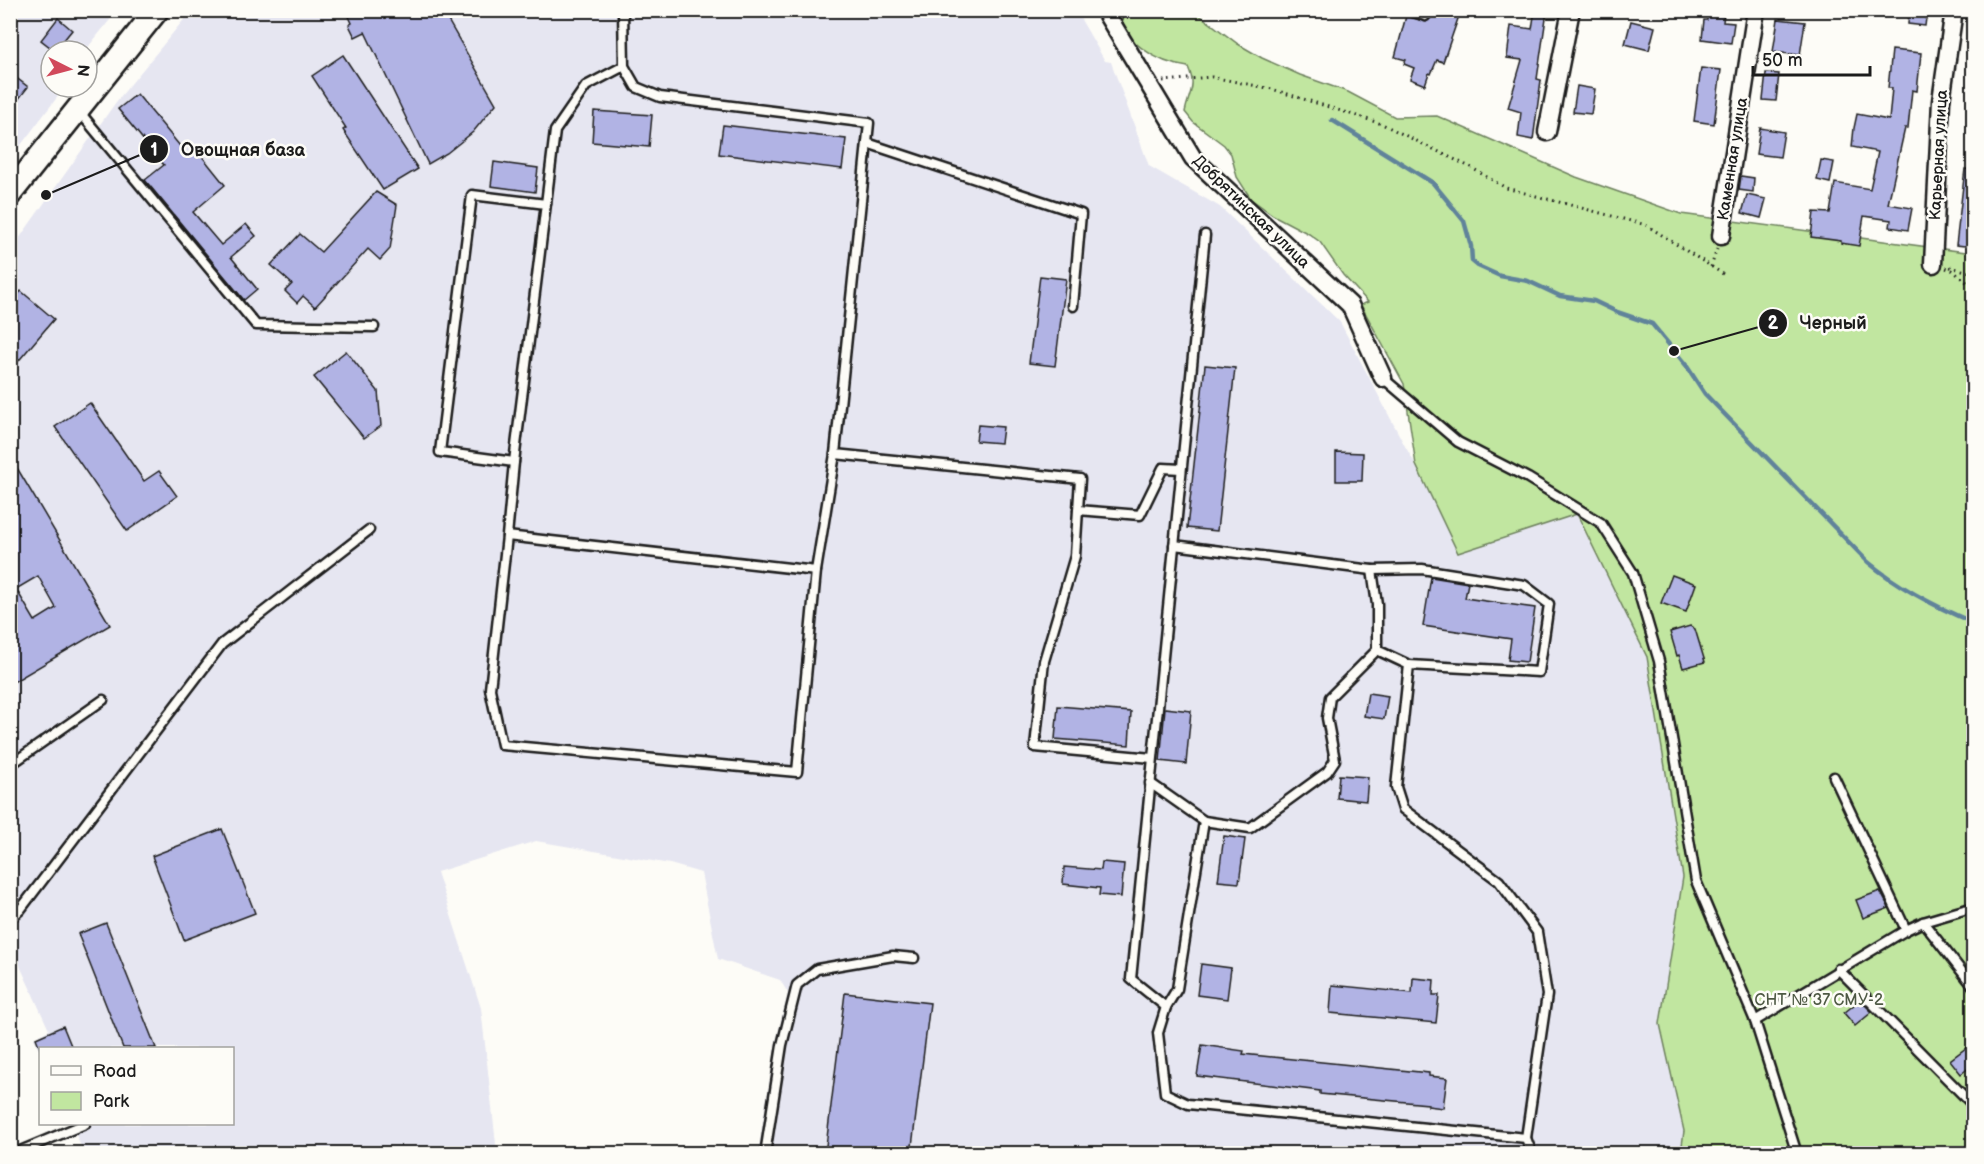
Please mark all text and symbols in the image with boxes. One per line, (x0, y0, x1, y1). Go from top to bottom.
north arrow (39, 39, 99, 99)
scale bar (1753, 39, 1870, 77)
text: 50 m (1762, 50, 1803, 71)
text: N (72, 63, 93, 77)
street label: Карьерная улица (1926, 89, 1952, 221)
street label: Каменная улица (1714, 96, 1752, 222)
callout: Овощная база (139, 131, 317, 167)
text: 1 (150, 140, 158, 161)
text: Овощная база (181, 140, 305, 161)
street label: Добрятинская улица (1189, 151, 1314, 273)
callout: Черный (1758, 305, 1879, 341)
text: 2 (1768, 313, 1779, 334)
text: Черный (1799, 313, 1867, 334)
park label: СНТ № 37 СМУ-2 (1755, 991, 1884, 1010)
legend (39, 1047, 234, 1125)
text: Road (93, 1061, 137, 1082)
text: Park (93, 1091, 129, 1112)

